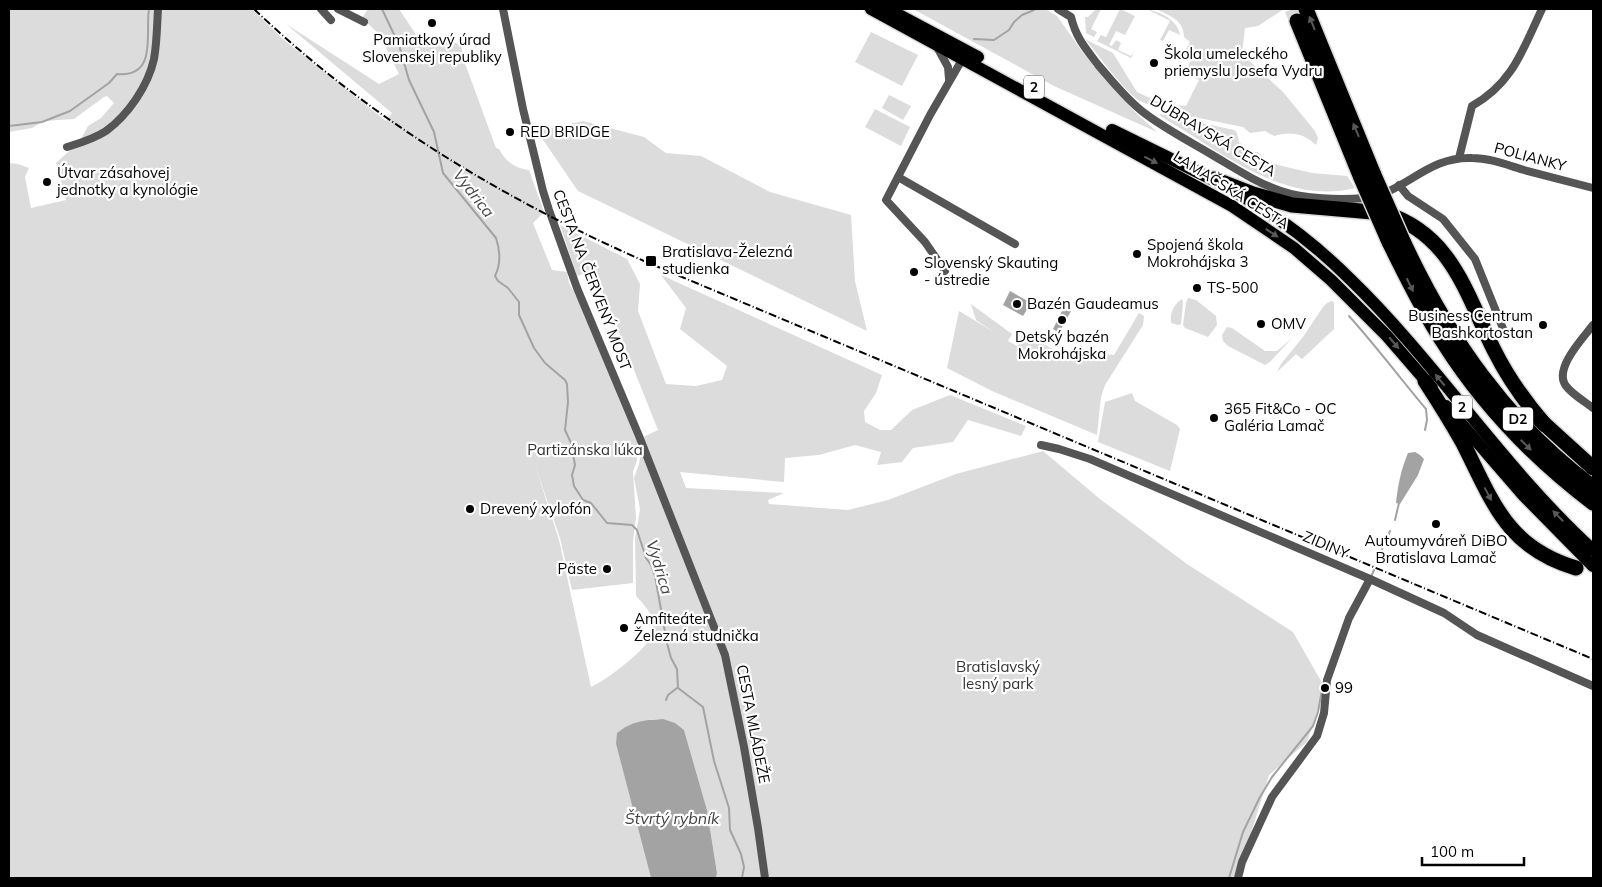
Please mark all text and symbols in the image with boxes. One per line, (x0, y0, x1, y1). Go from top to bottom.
one-way arrow (1308, 15, 1316, 30)
marker: Pamiatkový úrad Slovenskej republiky (426, 17, 438, 29)
place label: Pamiatkový úrad Slovenskej republiky (362, 30, 502, 66)
place label: Škola umeleckého priemyslu Josefa Vydru (1164, 44, 1323, 80)
marker: Škola umeleckého priemyslu Josefa Vydru (1148, 57, 1160, 69)
road number: 2 (1024, 75, 1044, 98)
street label: DÚBRAVSKÁ CESTA (1147, 90, 1280, 181)
place label: RED BRIDGE (520, 122, 610, 141)
one-way arrow (1351, 123, 1359, 138)
marker: RED BRIDGE (504, 126, 516, 138)
street label: POLIANKY (1492, 138, 1569, 175)
street label: LAMAČSKÁ CESTA (1170, 146, 1293, 233)
one-way arrow (1143, 156, 1158, 164)
place label: Útvar zásahovej jednotky a kynológie (56, 163, 198, 199)
water label: Vydrica (449, 165, 499, 221)
marker: Útvar zásahovej jednotky a kynológie (41, 176, 53, 188)
street label: CESTA NA ČERVENÝ MOST (549, 187, 636, 373)
one-way arrow (1266, 228, 1279, 238)
place label: Spojená škola Mokrohájska 3 (1147, 235, 1248, 271)
place label: Bratislava-Železná studienka (662, 242, 793, 278)
marker: Spojená škola Mokrohájska 3 (1131, 248, 1143, 260)
place label: Slovenský Skauting - ústredie (924, 253, 1058, 289)
marker: Bratislava-Železná studienka (644, 254, 658, 268)
marker: Slovenský Skauting - ústredie (908, 266, 920, 278)
place label: TS-500 (1207, 278, 1259, 297)
one-way arrow (1406, 278, 1414, 293)
marker: TS-500 (1191, 282, 1203, 294)
place label: Bazén Gaudeamus (1027, 294, 1159, 313)
marker: Bazén Gaudeamus (1011, 298, 1023, 310)
place label: Business Centrum Bashkortostan (1408, 306, 1533, 342)
marker: Detský bazén Mokrohájska (1056, 314, 1068, 326)
place label: OMV (1271, 314, 1306, 333)
marker: OMV (1255, 318, 1267, 330)
marker: Business Centrum Bashkortostan (1537, 319, 1549, 331)
place label: Detský bazén Mokrohájska (1015, 327, 1109, 363)
one-way arrow (1388, 337, 1399, 350)
one-way arrow (1435, 374, 1446, 387)
road number: 2 (1452, 396, 1472, 418)
place label: 365 Fit&Co - OC Galéria Lamač (1224, 399, 1337, 435)
road number: D2 (1503, 408, 1533, 430)
marker: 365 Fit&Co - OC Galéria Lamač (1208, 412, 1220, 424)
one-way arrow (1520, 438, 1532, 450)
park label: Partizánska lúka (527, 440, 643, 459)
one-way arrow (1484, 487, 1492, 501)
place label: Drevený xylofón (480, 499, 591, 518)
marker: Drevený xylofón (464, 503, 476, 515)
one-way arrow (1553, 510, 1565, 522)
marker: Autoumyváreň DiBO Bratislava Lamač (1430, 518, 1442, 530)
street label: ZIDINY (1300, 526, 1353, 563)
place label: Autoumyváreň DiBO Bratislava Lamač (1364, 531, 1508, 567)
water label: Vydrica (642, 537, 678, 597)
place label: Päste (558, 559, 597, 578)
marker: Päste (601, 563, 613, 575)
place label: Amfiteáter Železná studnička (634, 609, 759, 645)
marker: Amfiteáter Železná studnička (618, 622, 630, 634)
park label: Bratislavský lesný park (956, 657, 1040, 693)
street label: CESTA MLÁDEŽE (733, 663, 774, 785)
place label: 99 (1335, 678, 1353, 697)
marker: 99 (1319, 682, 1331, 694)
water label: Štvrtý rybník (625, 808, 720, 828)
scale bar (1422, 834, 1524, 866)
text: 100 m (1430, 842, 1474, 861)

